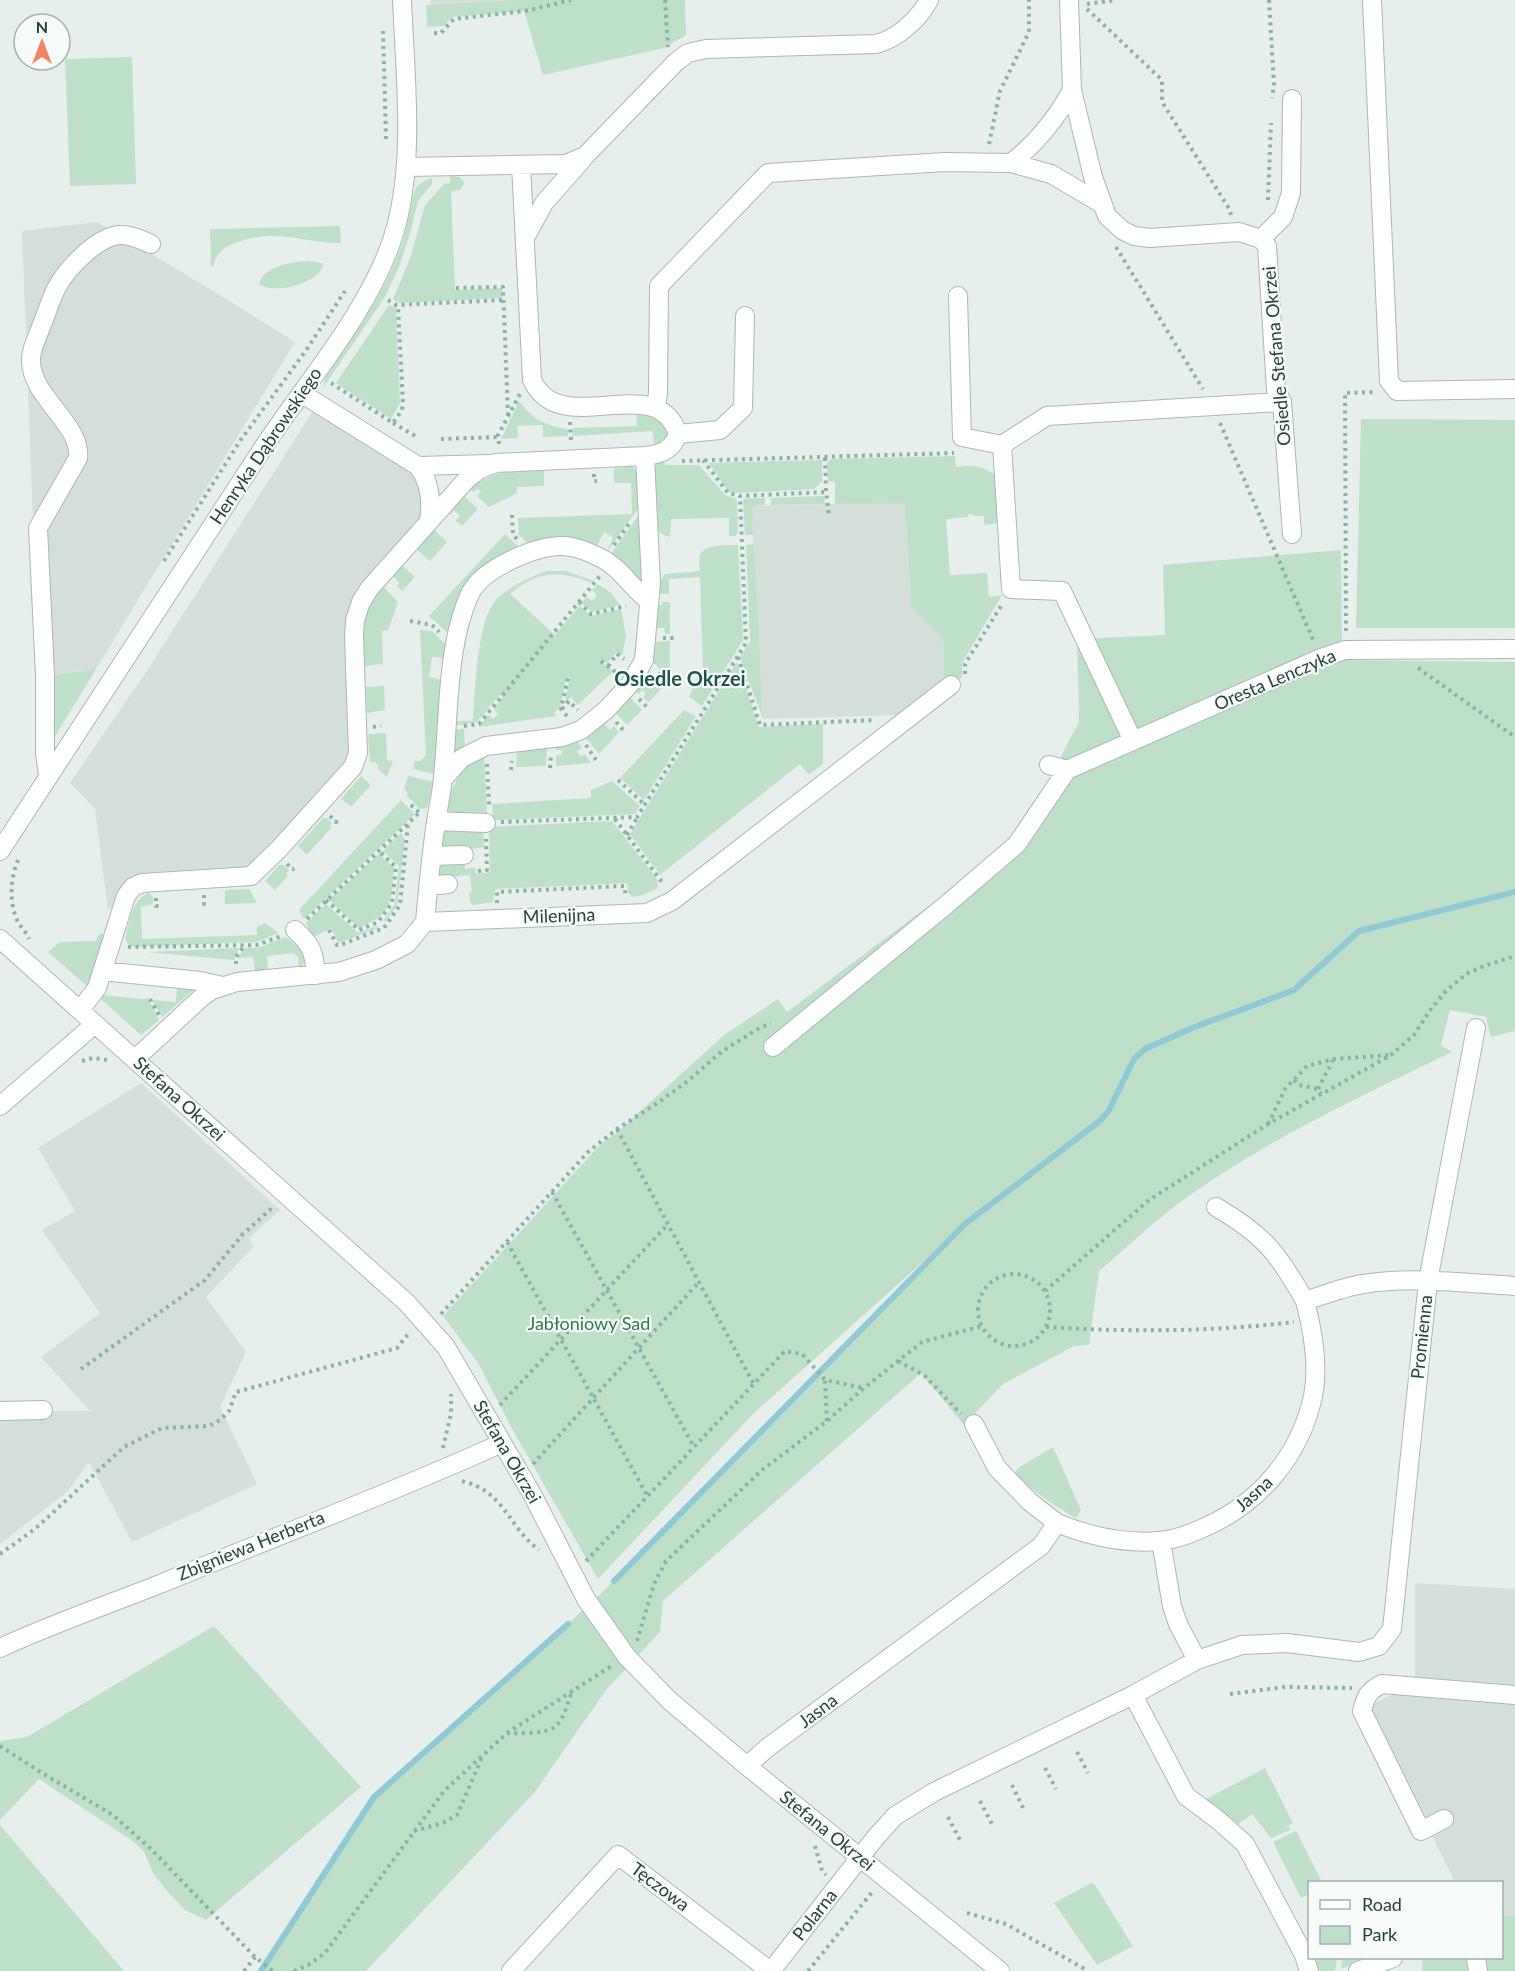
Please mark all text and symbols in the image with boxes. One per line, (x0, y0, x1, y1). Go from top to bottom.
north arrow (12, 12, 72, 72)
text: N (36, 17, 48, 36)
street label: Osiedle Stefana Okrzei (1257, 265, 1295, 447)
street label: Henryka Dąbrowskiego (204, 363, 326, 528)
street label: Oresta Lenczyka (1210, 644, 1339, 715)
district label: Osiedle Okrzei (614, 666, 746, 690)
street label: Milenijna (522, 903, 595, 927)
street label: Stefana Okrzei (129, 1051, 230, 1145)
street label: Promienna (1406, 1294, 1436, 1380)
park label: Jabłoniowy Sad (528, 1312, 650, 1334)
street label: Stefana Okrzei (469, 1396, 546, 1507)
street label: Jasna (1230, 1471, 1277, 1516)
street label: Zbigniewa Herberta (174, 1505, 328, 1585)
street label: Jasna (794, 1688, 841, 1732)
street label: Stefana Okrzei (776, 1785, 880, 1875)
street label: Tęczowa (627, 1857, 694, 1915)
legend (1308, 1881, 1503, 1959)
street label: Polarna (787, 1884, 841, 1945)
text: Road (1362, 1893, 1402, 1915)
text: Park (1362, 1923, 1398, 1945)

